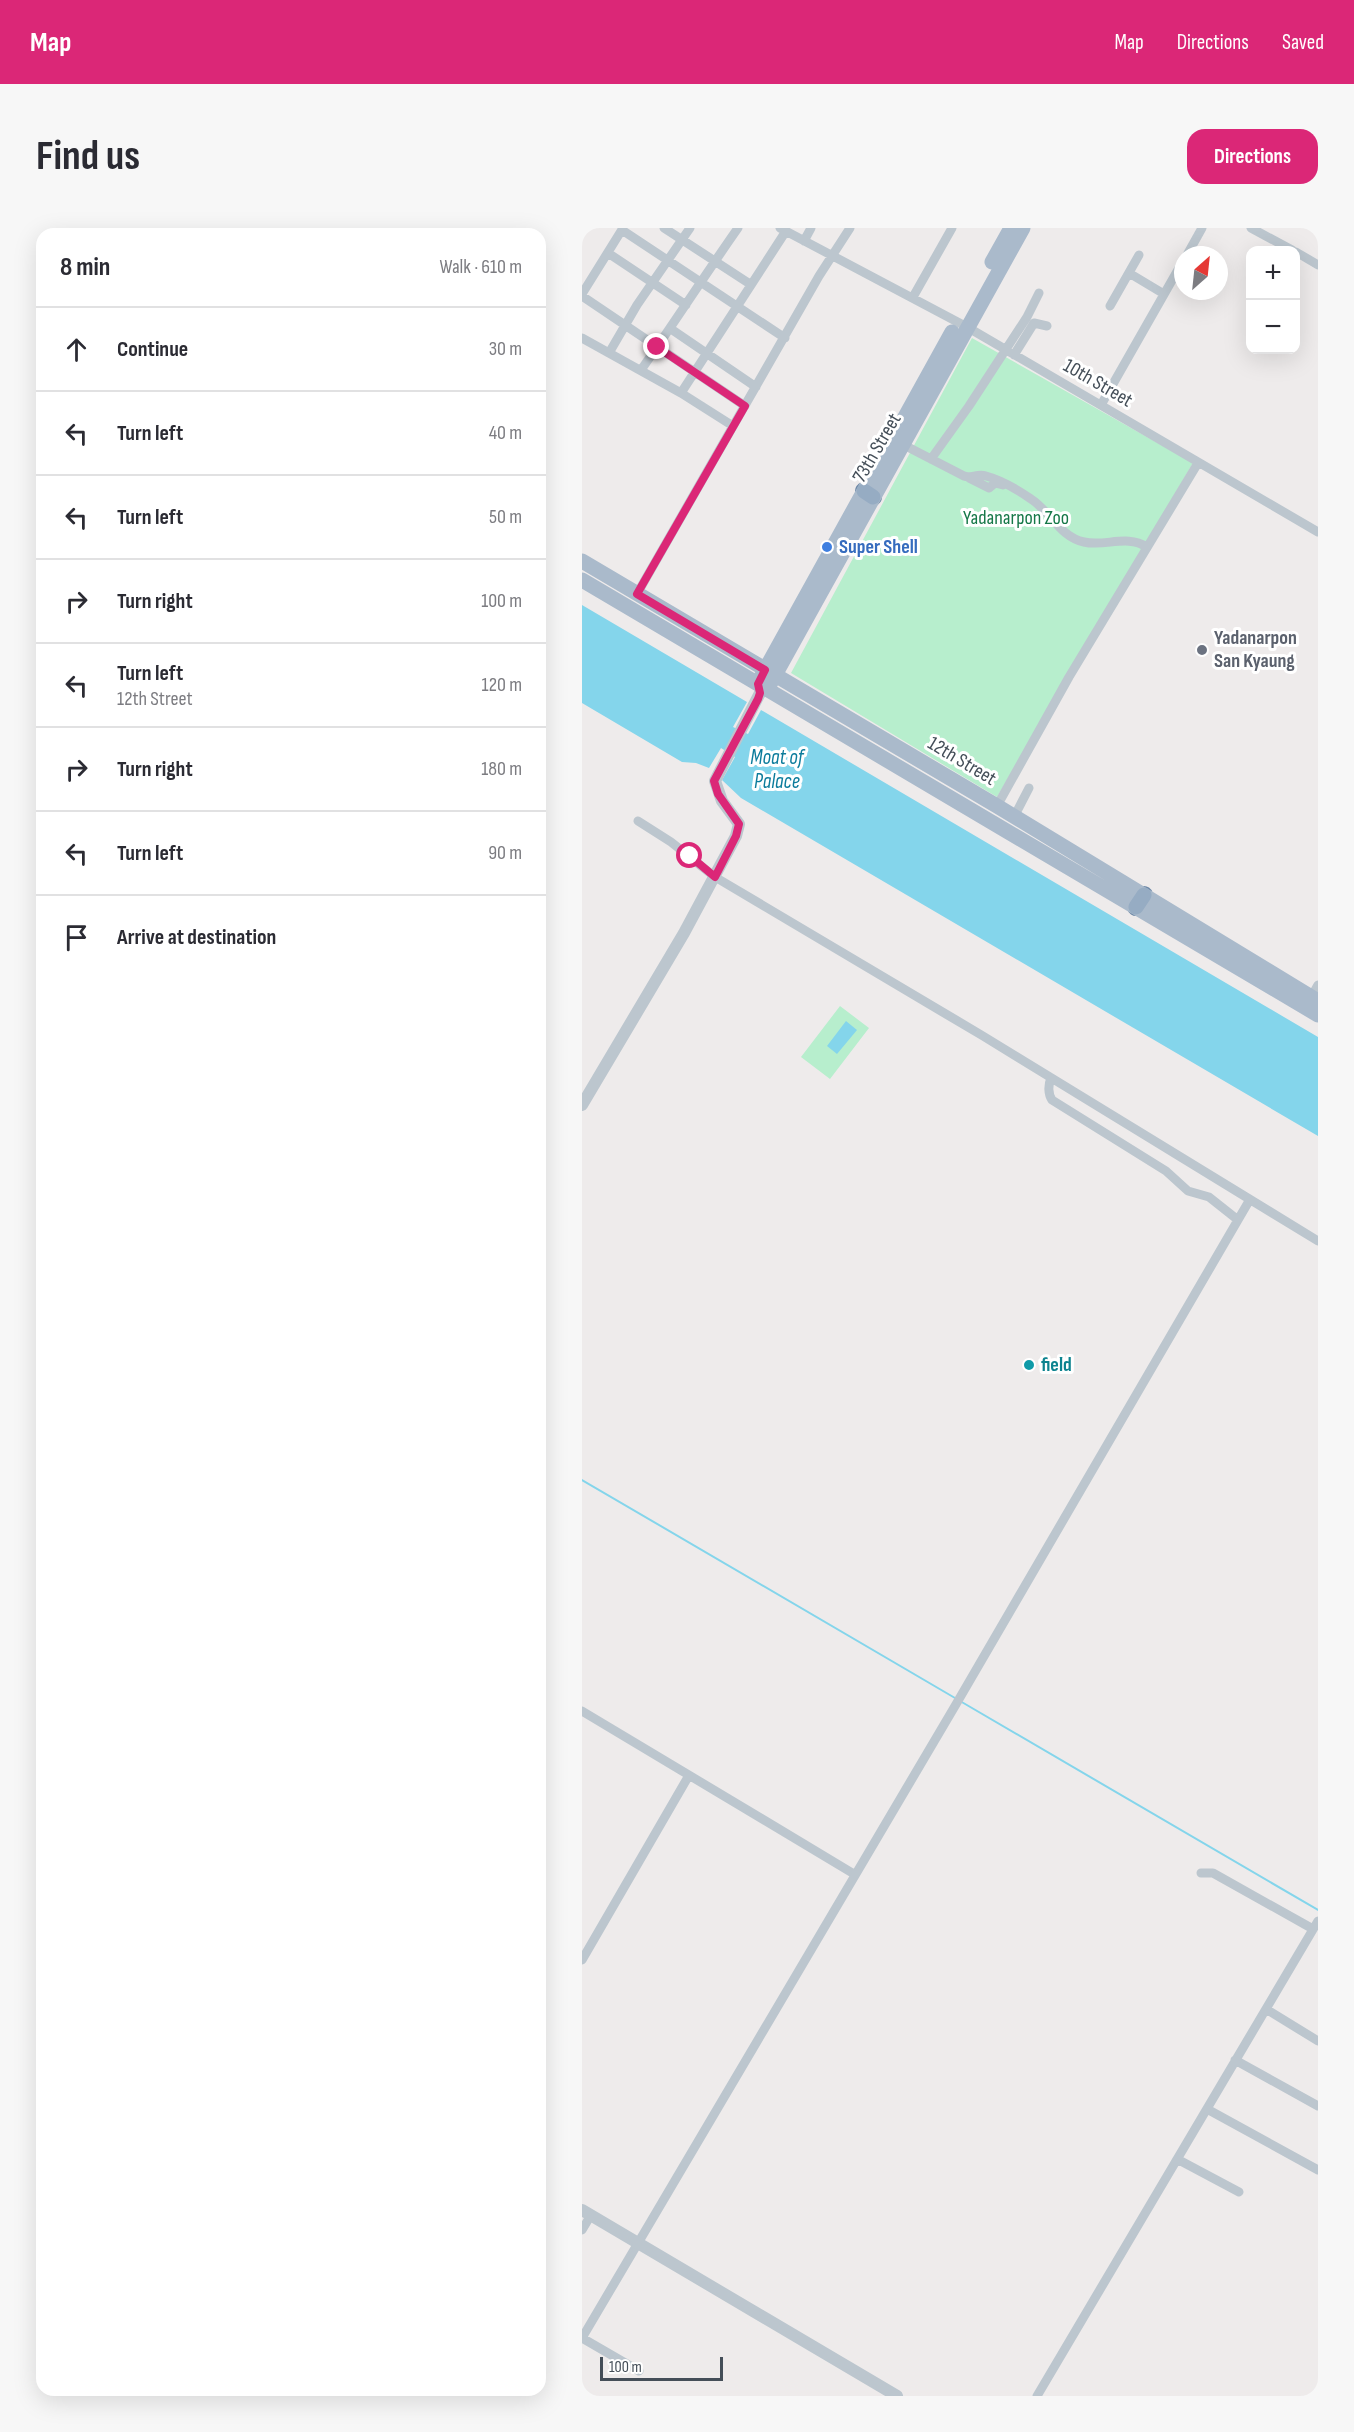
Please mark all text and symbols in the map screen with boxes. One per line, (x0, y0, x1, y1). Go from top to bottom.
text: Map (30, 26, 71, 59)
text: Map (1114, 30, 1144, 55)
text: Directions (1177, 30, 1249, 55)
text: Saved (1282, 30, 1324, 55)
button: Directions (1187, 129, 1318, 184)
text: Find us (36, 131, 140, 182)
north arrow (1174, 246, 1228, 300)
map controls (1246, 246, 1300, 354)
button: + (1246, 246, 1300, 300)
text: 8 min (60, 252, 110, 283)
text: Walk · 610 m (439, 255, 522, 279)
button: − (1246, 300, 1300, 354)
icon: ahead (60, 333, 93, 366)
route end (643, 333, 669, 359)
text: Continue (117, 336, 188, 363)
text: 30 m (489, 337, 522, 361)
street label: 10th Street (1059, 354, 1137, 412)
street label: 73th Street (847, 409, 907, 487)
icon: left (60, 417, 93, 450)
text: Turn left (117, 420, 183, 447)
text: 40 m (489, 421, 522, 445)
icon: left (60, 501, 93, 534)
text: Turn left (117, 504, 183, 531)
text: 50 m (489, 505, 522, 529)
park label: Yadanarpon Zoo (963, 506, 1069, 530)
place label: Super Shell (839, 535, 918, 559)
marker: Super Shell (820, 540, 834, 554)
icon: right (60, 585, 93, 618)
text: Turn right (117, 588, 193, 615)
text: 100 m (481, 589, 522, 613)
place label: Yadanarpon San Kyaung (1214, 626, 1297, 673)
marker: Yadanarpon San Kyaung (1195, 643, 1209, 657)
text: Turn left (117, 660, 183, 687)
icon: left (60, 669, 93, 702)
text: 120 m (482, 673, 522, 697)
text: 12th Street (117, 687, 193, 711)
street label: 12th Street (923, 731, 1001, 791)
water label: Moat of Palace (750, 745, 806, 794)
icon: right (60, 753, 93, 786)
text: Turn right (117, 756, 193, 783)
text: 180 m (481, 757, 522, 781)
icon: left (60, 837, 93, 870)
text: Turn left (117, 840, 183, 867)
text: 90 m (488, 841, 522, 865)
route start (676, 842, 702, 868)
icon: arrive (60, 921, 93, 954)
text: Arrive at destination (117, 924, 276, 951)
place label: field (1041, 1353, 1072, 1377)
marker: field (1022, 1358, 1036, 1372)
scale bar (600, 2354, 723, 2382)
text: 100 m (609, 2358, 642, 2377)

